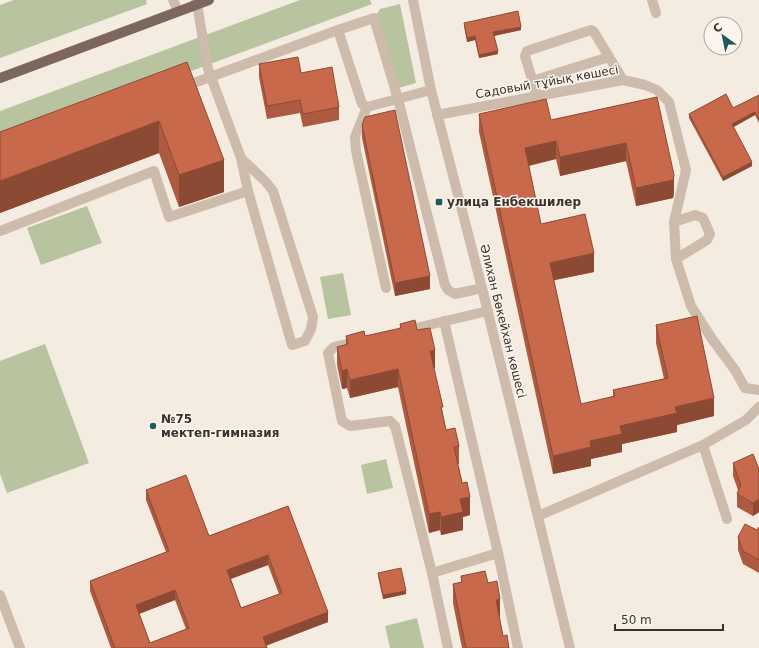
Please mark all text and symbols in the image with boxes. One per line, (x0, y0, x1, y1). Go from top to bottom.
north arrow (703, 16, 743, 56)
text: С (711, 20, 725, 36)
street label: Садовый тұйық көшесі (474, 63, 620, 101)
place label: улица Енбекшилер (447, 195, 581, 209)
marker: улица Енбекшилер (434, 197, 444, 207)
street label: Әлихан Бөкейхан көшесі (477, 243, 529, 399)
place label: №75 мектеп-гимназия (161, 412, 279, 440)
marker: №75 мектеп-гимназия (148, 421, 158, 431)
scale bar (615, 606, 723, 632)
text: 50 m (621, 613, 652, 627)

